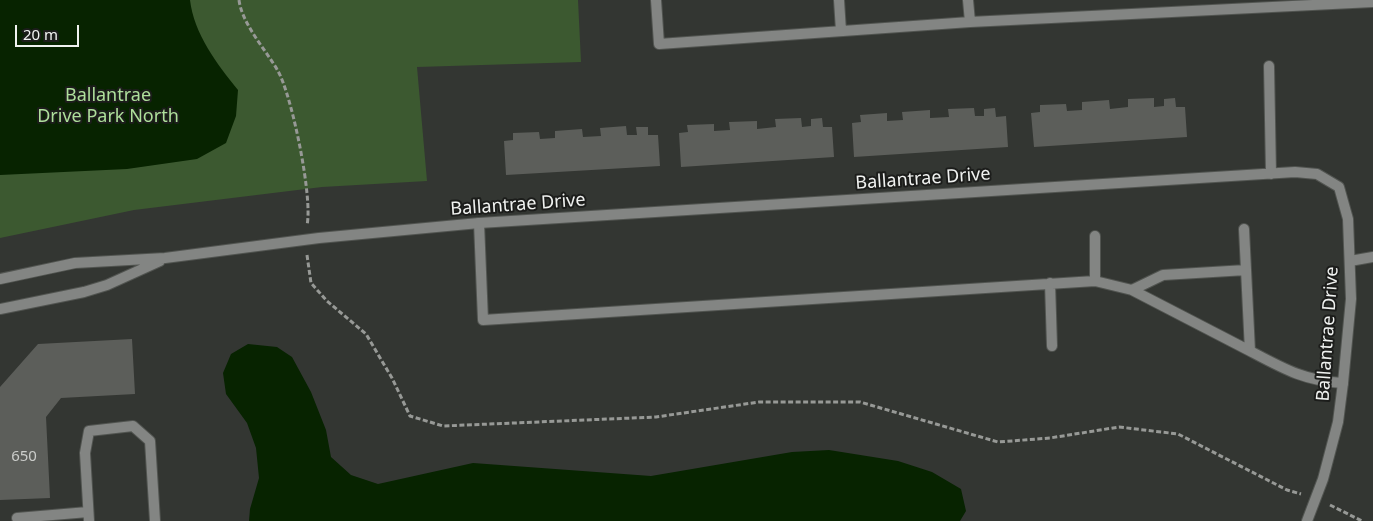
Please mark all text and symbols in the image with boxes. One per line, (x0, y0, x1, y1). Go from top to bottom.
scale bar (18, 15, 81, 47)
text: 20 m (23, 24, 58, 44)
park label: Ballantrae Drive Park North (37, 85, 179, 128)
street label: Ballantrae Drive (855, 164, 991, 194)
street label: Ballantrae Drive (450, 190, 586, 220)
street label: Ballantrae Drive (1313, 266, 1343, 402)
house number: 650 (11, 448, 37, 466)

